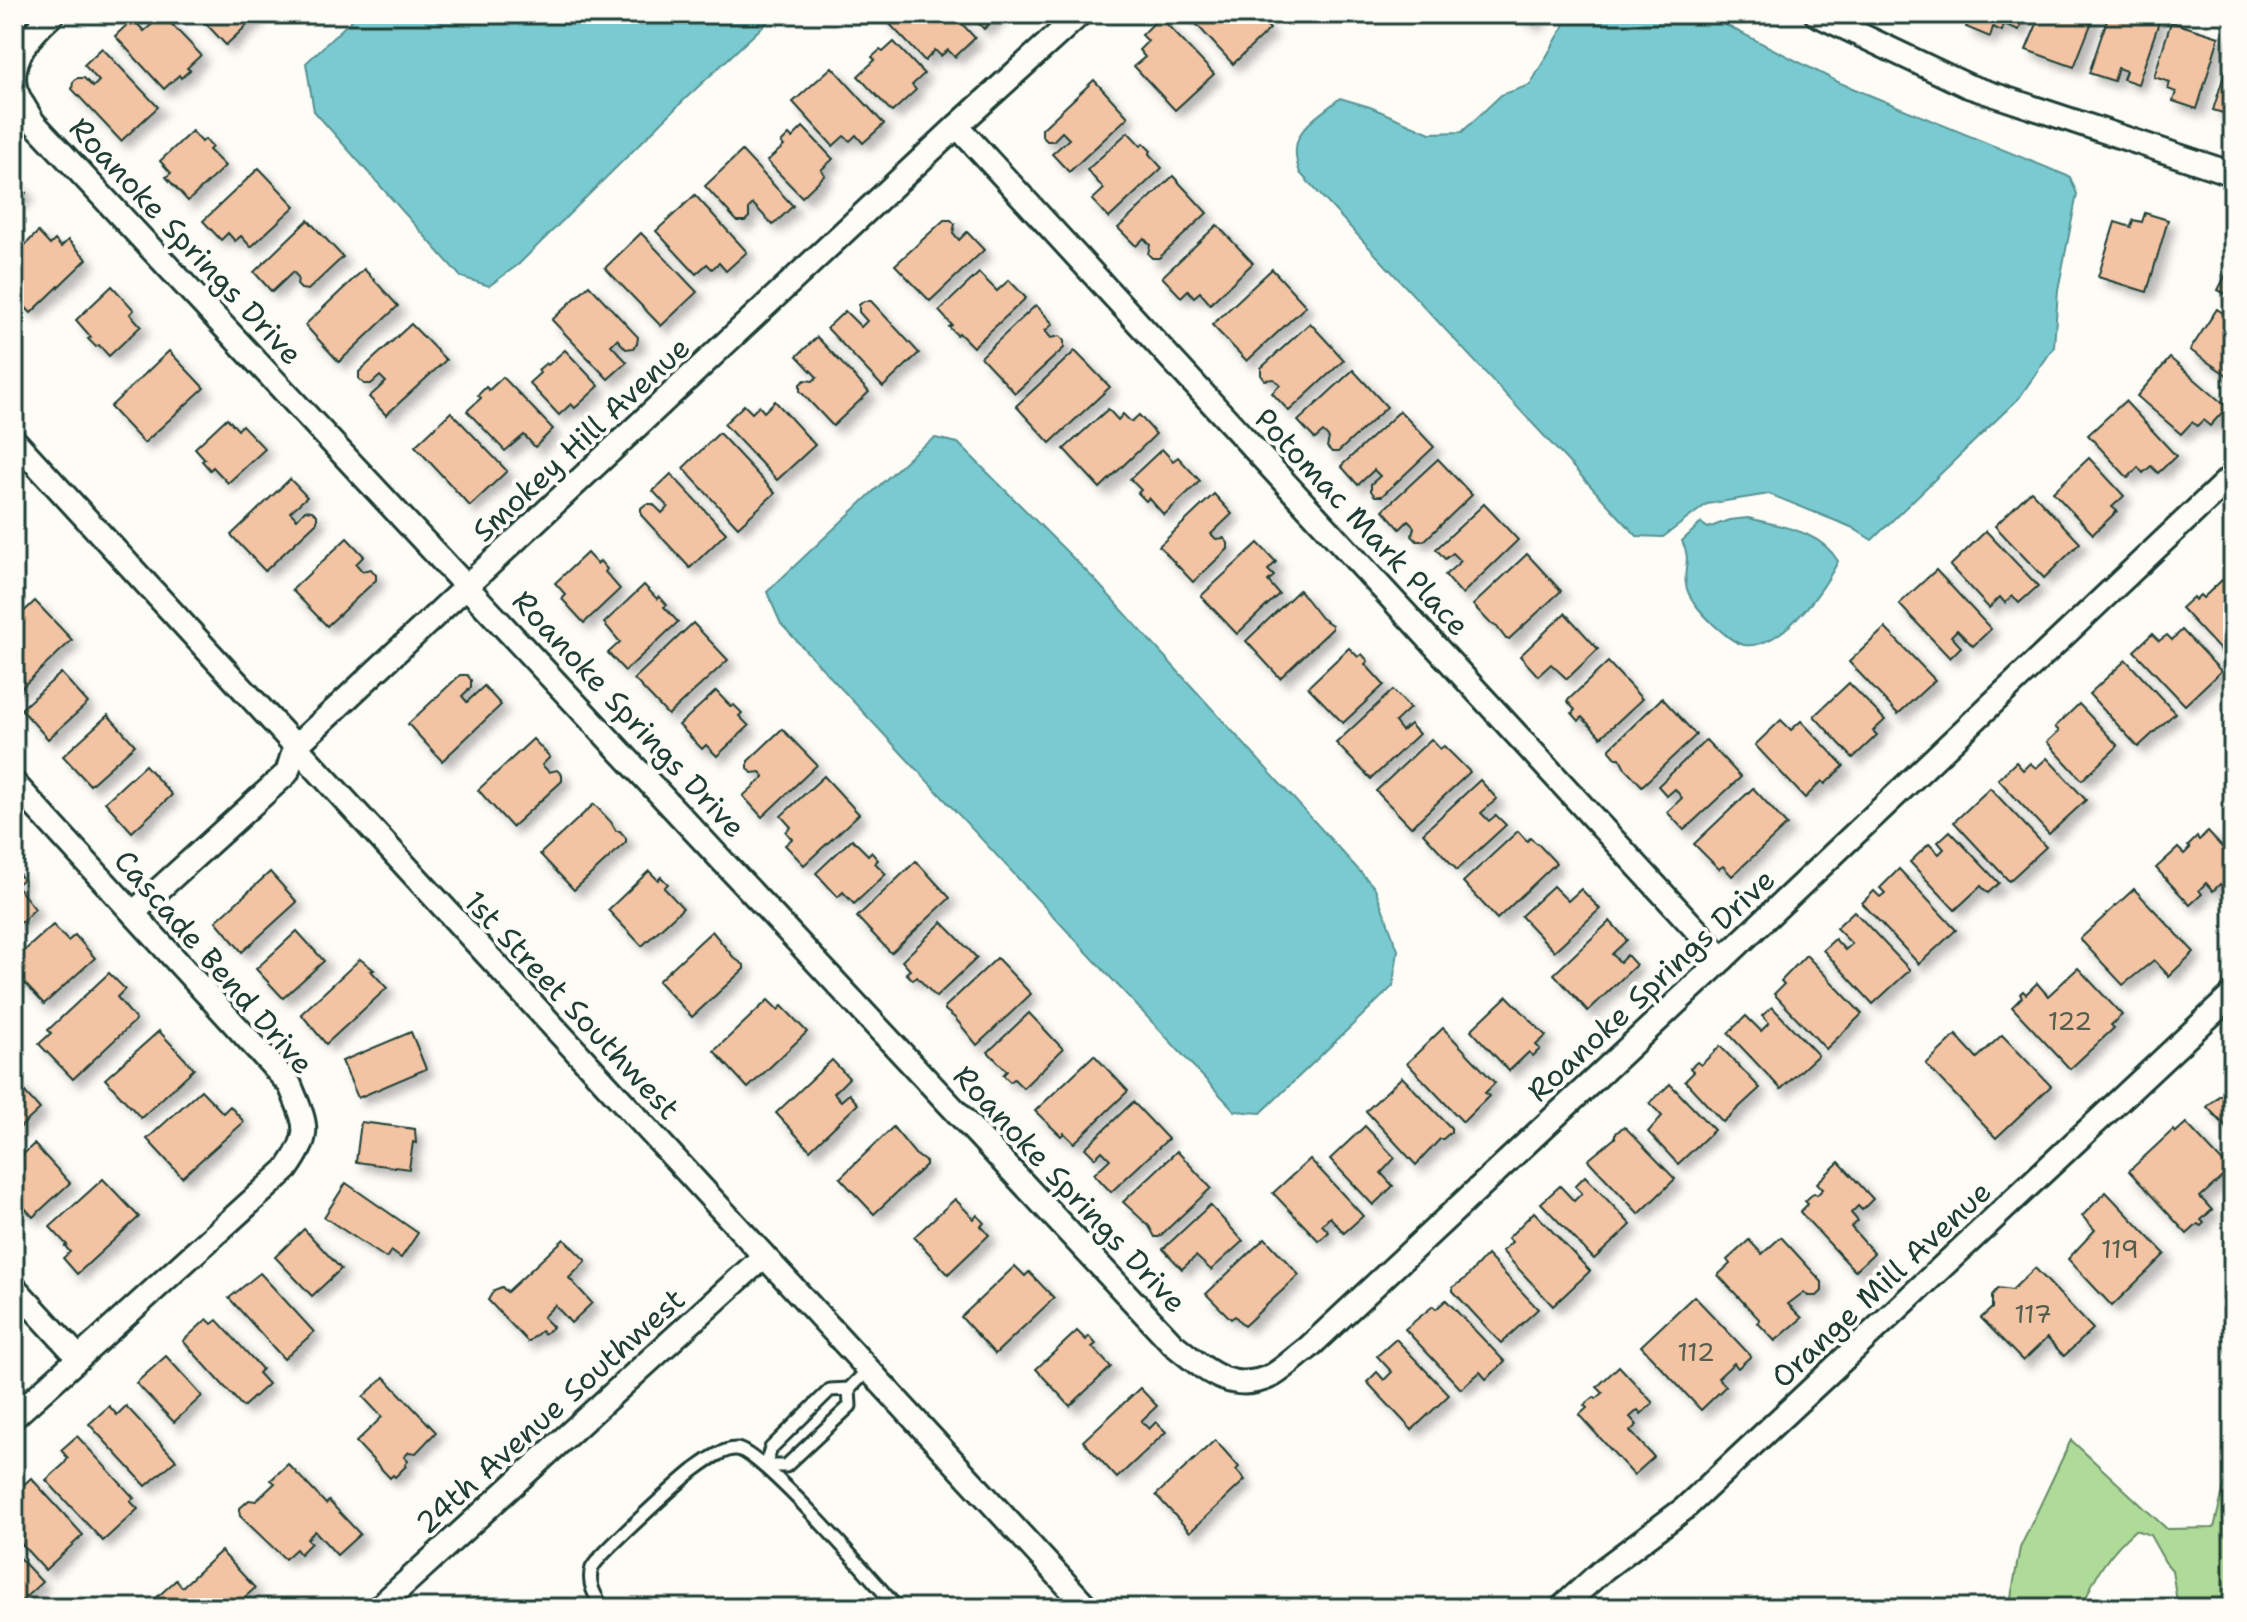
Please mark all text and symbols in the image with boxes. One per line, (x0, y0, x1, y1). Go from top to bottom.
street label: Roanoke Springs Drive (60, 108, 312, 374)
street label: Smokey Hill Avenue (463, 327, 699, 551)
street label: Potomac Mark Place (1245, 399, 1479, 645)
street label: Roanoke Springs Drive (503, 581, 755, 847)
street label: Cascade Bend Drive (105, 841, 323, 1083)
street label: Roanoke Springs Drive (1518, 859, 1784, 1111)
street label: 1st Street Southwest (455, 882, 689, 1128)
house number: 122 (2048, 1003, 2092, 1038)
street label: Roanoke Springs Drive (944, 1056, 1196, 1322)
street label: Orange Mill Avenue (1762, 1171, 2000, 1397)
house number: 119 (2101, 1231, 2139, 1266)
street label: 24th Avenue Southwest (406, 1279, 694, 1543)
house number: 117 (2014, 1296, 2052, 1331)
house number: 112 (1677, 1334, 1715, 1369)

